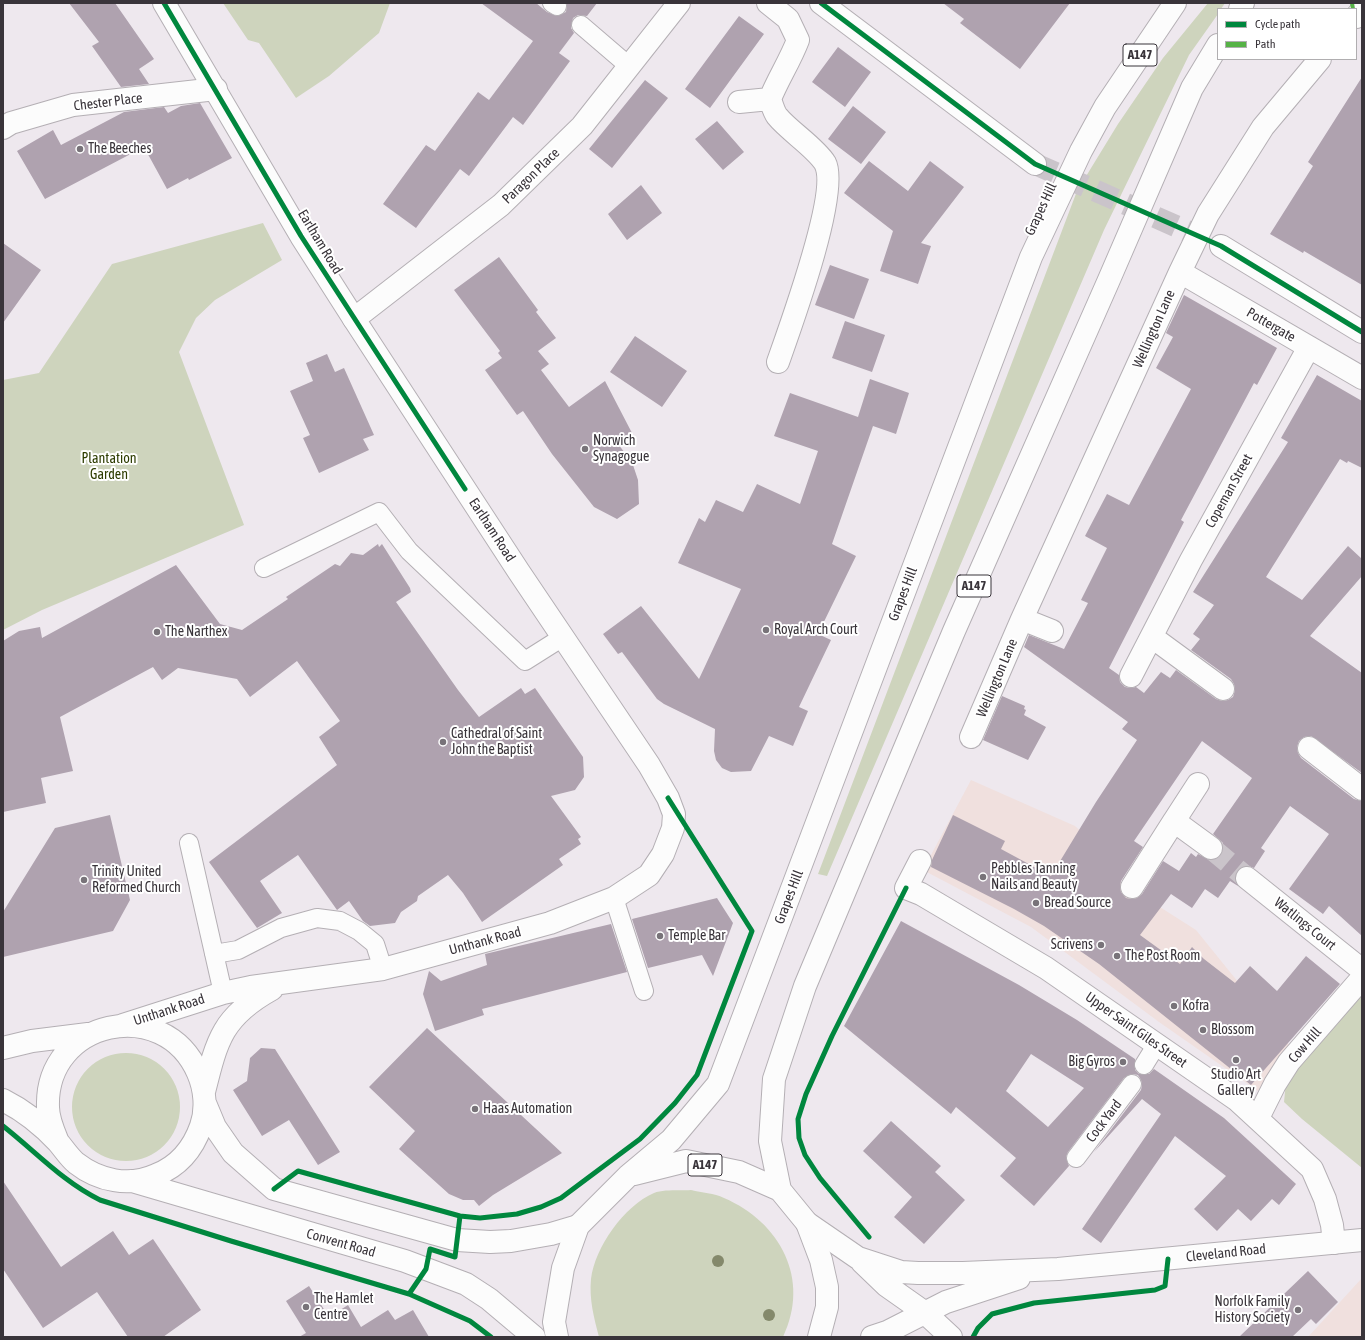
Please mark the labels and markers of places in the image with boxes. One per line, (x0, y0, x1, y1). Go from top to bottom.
place label: The Beeches (88, 141, 151, 157)
marker: The Beeches (75, 144, 85, 154)
place label: Norwich Synagogue (593, 433, 649, 466)
marker: Norwich Synagogue (580, 444, 590, 454)
place label: Royal Arch Court (774, 622, 858, 638)
place label: The Narthex (165, 624, 227, 640)
marker: Royal Arch Court (761, 625, 771, 635)
marker: The Narthex (152, 627, 162, 637)
place label: Cathedral of Saint John the Baptist (451, 726, 542, 758)
marker: Cathedral of Saint John the Baptist (438, 737, 448, 747)
place label: Pebbles Tanning Nails and Beauty (991, 861, 1077, 894)
place label: Trinity United Reformed Church (92, 864, 181, 896)
marker: Pebbles Tanning Nails and Beauty (978, 872, 988, 882)
marker: Trinity United Reformed Church (79, 875, 89, 885)
place label: Bread Source (1044, 895, 1111, 911)
marker: Bread Source (1031, 898, 1041, 908)
place label: Temple Bar (668, 928, 725, 944)
marker: Temple Bar (655, 931, 665, 941)
place label: Scrivens (1051, 937, 1093, 953)
marker: Scrivens (1096, 940, 1106, 950)
place label: The Post Room (1125, 948, 1200, 964)
marker: The Post Room (1112, 951, 1122, 961)
place label: Kofra (1182, 998, 1209, 1014)
marker: Kofra (1169, 1001, 1179, 1011)
place label: Blossom (1211, 1022, 1254, 1038)
marker: Blossom (1198, 1025, 1208, 1035)
place label: Big Gyros (1068, 1054, 1115, 1070)
marker: Studio Art Gallery (1231, 1055, 1241, 1065)
marker: Big Gyros (1118, 1057, 1128, 1067)
place label: Studio Art Gallery (1211, 1067, 1261, 1100)
place label: Haas Automation (483, 1101, 572, 1117)
marker: Haas Automation (470, 1104, 480, 1114)
place label: The Hamlet Centre (314, 1291, 374, 1324)
place label: Norfolk Family History Society (1214, 1294, 1290, 1326)
marker: The Hamlet Centre (301, 1302, 311, 1312)
marker: Norfolk Family History Society (1293, 1305, 1303, 1315)

